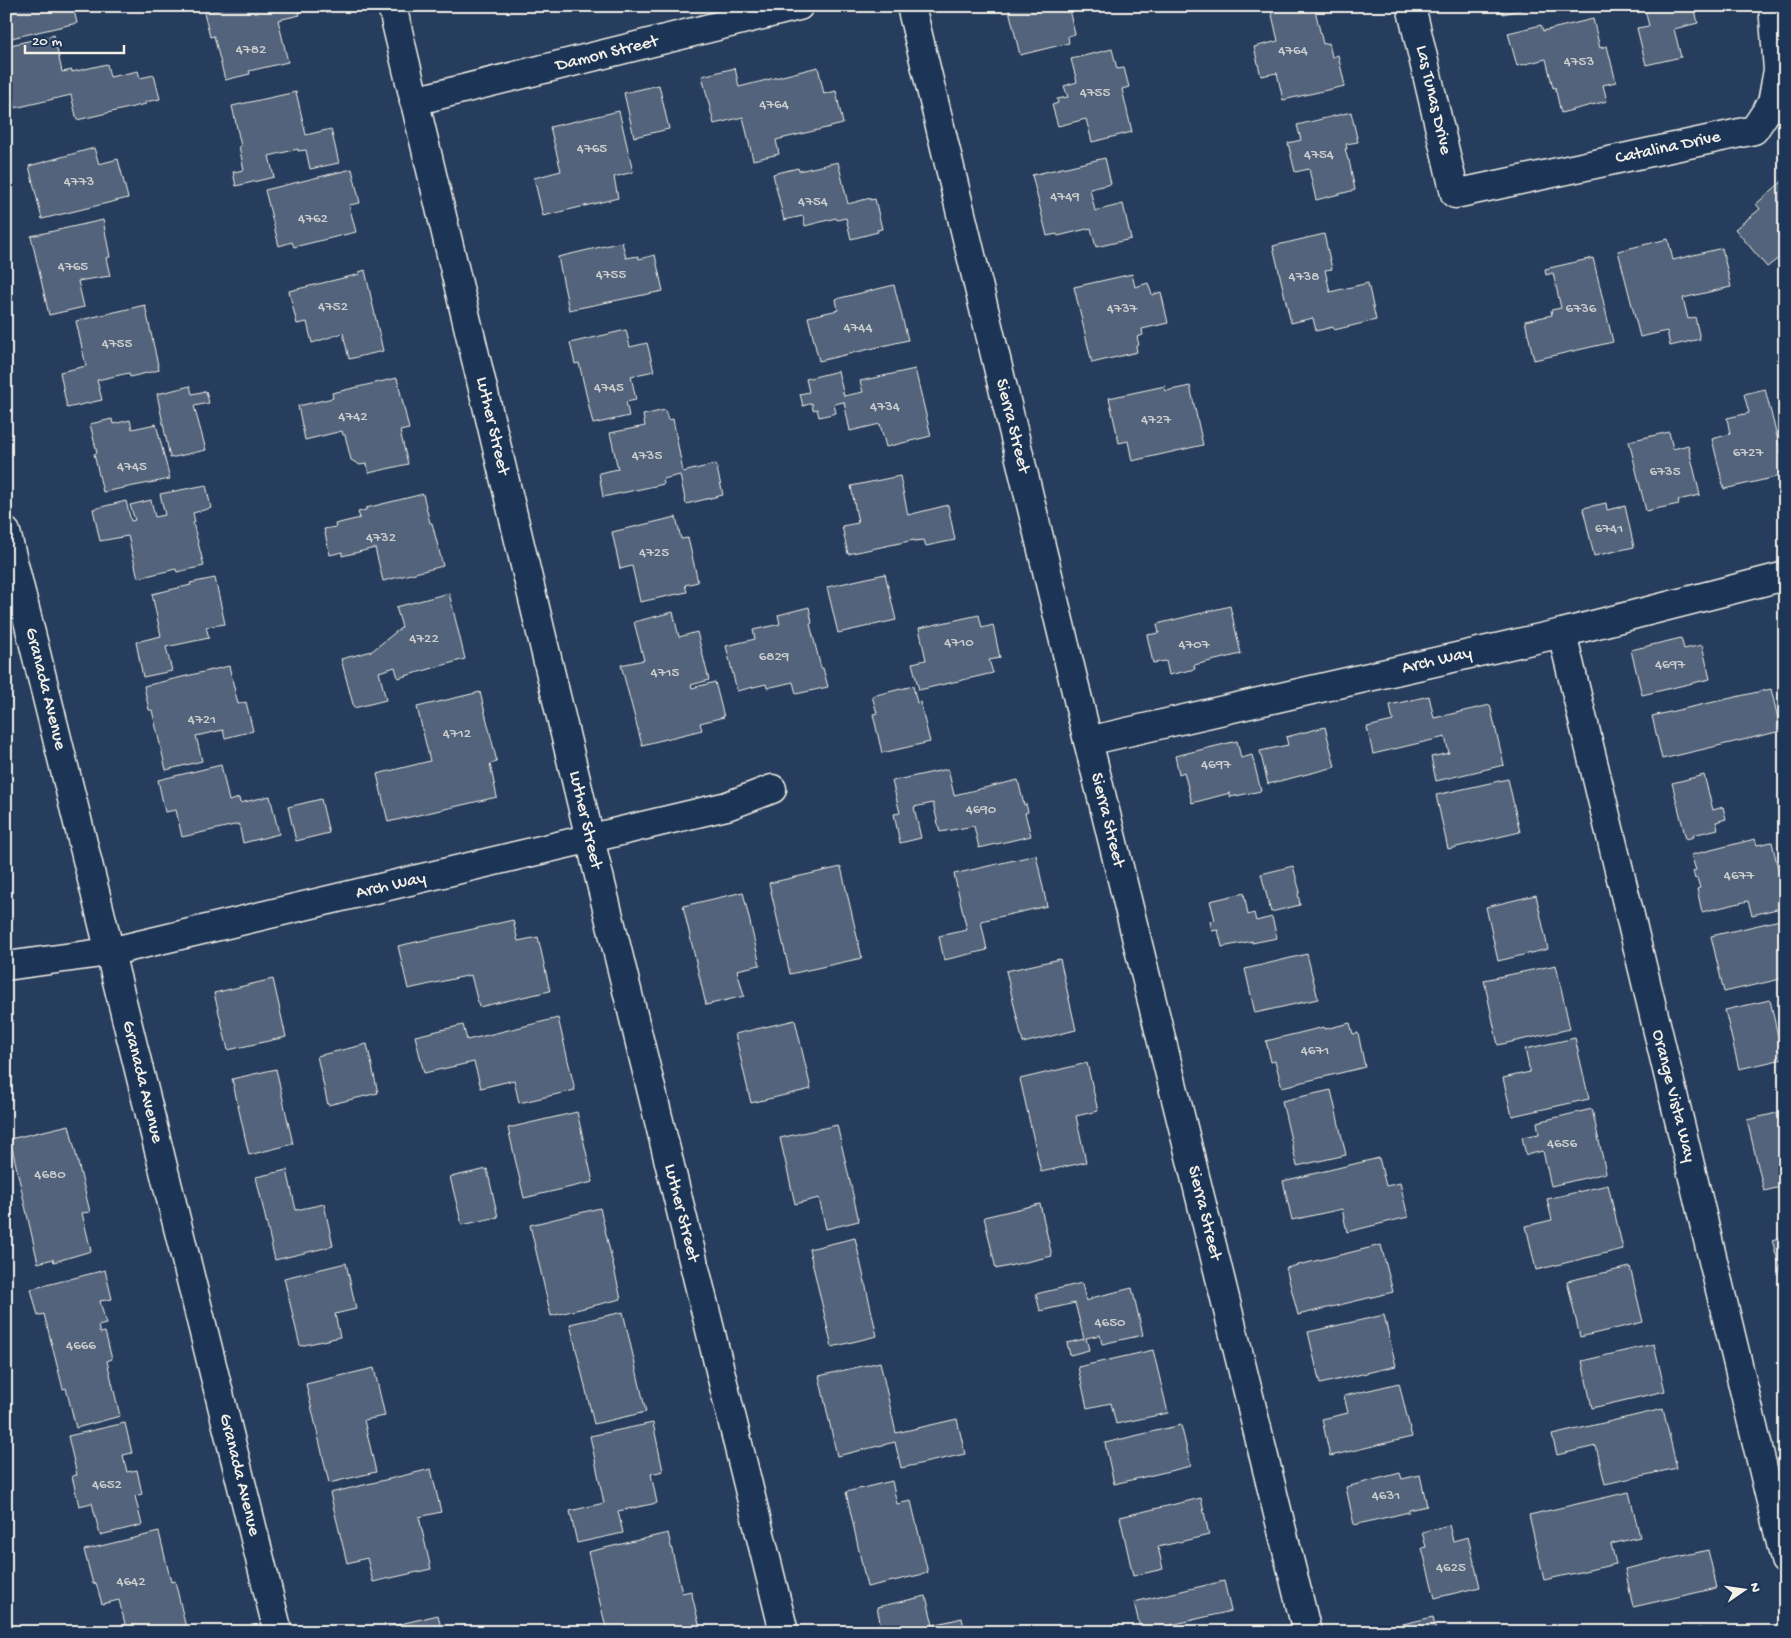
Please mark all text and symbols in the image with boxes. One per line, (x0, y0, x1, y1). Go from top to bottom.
scale bar (25, 22, 124, 54)
street label: Damon Street (553, 31, 662, 77)
text: 20 m (32, 33, 62, 51)
house number: 4782 (236, 41, 266, 59)
house number: 4764 (1278, 42, 1308, 60)
street label: Las Tunas Drive (1410, 43, 1456, 157)
house number: 4753 (1564, 53, 1594, 71)
house number: 4755 (1080, 84, 1110, 102)
house number: 4764 (759, 96, 789, 114)
street label: Catalina Drive (1613, 126, 1723, 169)
house number: 4765 (577, 140, 607, 158)
house number: 4754 (1304, 146, 1334, 164)
house number: 4773 (64, 173, 94, 191)
house number: 4749 (1050, 188, 1080, 206)
house number: 4754 (798, 193, 828, 211)
house number: 4762 (298, 210, 328, 228)
house number: 4765 (58, 258, 88, 276)
house number: 4755 (596, 266, 626, 284)
house number: 4738 (1289, 268, 1319, 286)
house number: 4752 (318, 298, 348, 316)
house number: 4737 (1107, 300, 1138, 318)
house number: 6736 (1566, 300, 1597, 318)
house number: 4744 (843, 319, 873, 337)
house number: 4755 (102, 335, 132, 353)
street label: Luther Street (471, 375, 514, 479)
street label: Sierra Street (990, 377, 1034, 477)
house number: 4745 (594, 379, 624, 397)
house number: 4734 (870, 398, 900, 416)
house number: 4742 (338, 408, 368, 426)
house number: 4727 (1141, 411, 1172, 429)
house number: 6727 (1733, 444, 1764, 462)
house number: 4735 (632, 447, 662, 465)
house number: 4745 (117, 458, 147, 476)
house number: 6735 (1649, 463, 1681, 481)
house number: 6741 (1595, 520, 1623, 538)
house number: 4732 (366, 529, 396, 547)
house number: 4725 (639, 544, 669, 562)
street label: Granada Avenue (20, 626, 71, 753)
house number: 4722 (409, 630, 439, 648)
house number: 4710 (944, 634, 974, 652)
house number: 4707 (1178, 636, 1211, 654)
street label: Arch Way (1400, 643, 1474, 679)
house number: 6829 (759, 648, 790, 666)
house number: 4697 (1655, 656, 1686, 674)
house number: 4715 (651, 664, 680, 682)
house number: 4721 (188, 711, 216, 729)
house number: 4712 (443, 725, 471, 743)
house number: 4697 (1201, 756, 1232, 774)
street label: Luther Street (564, 769, 607, 873)
street label: Sierra Street (1085, 771, 1129, 871)
house number: 4690 (966, 801, 997, 819)
house number: 4677 (1724, 867, 1755, 885)
street label: Arch Way (354, 868, 428, 904)
street label: Granada Avenue (117, 1019, 168, 1146)
street label: Orange Vista Way (1646, 1028, 1700, 1165)
house number: 4671 (1301, 1042, 1329, 1060)
house number: 4656 (1547, 1135, 1577, 1153)
street label: Luther Street (659, 1162, 704, 1266)
street label: Sierra Street (1182, 1164, 1226, 1264)
house number: 4680 (34, 1166, 66, 1184)
house number: 4650 (1094, 1314, 1126, 1332)
house number: 4666 (66, 1337, 96, 1355)
street label: Granada Avenue (214, 1412, 265, 1539)
house number: 4652 (92, 1476, 122, 1494)
house number: 4631 (1372, 1487, 1400, 1505)
house number: 4625 (1436, 1559, 1466, 1577)
north arrow (1718, 1566, 1768, 1616)
house number: 4642 (116, 1573, 146, 1591)
text: N (1745, 1581, 1764, 1594)

